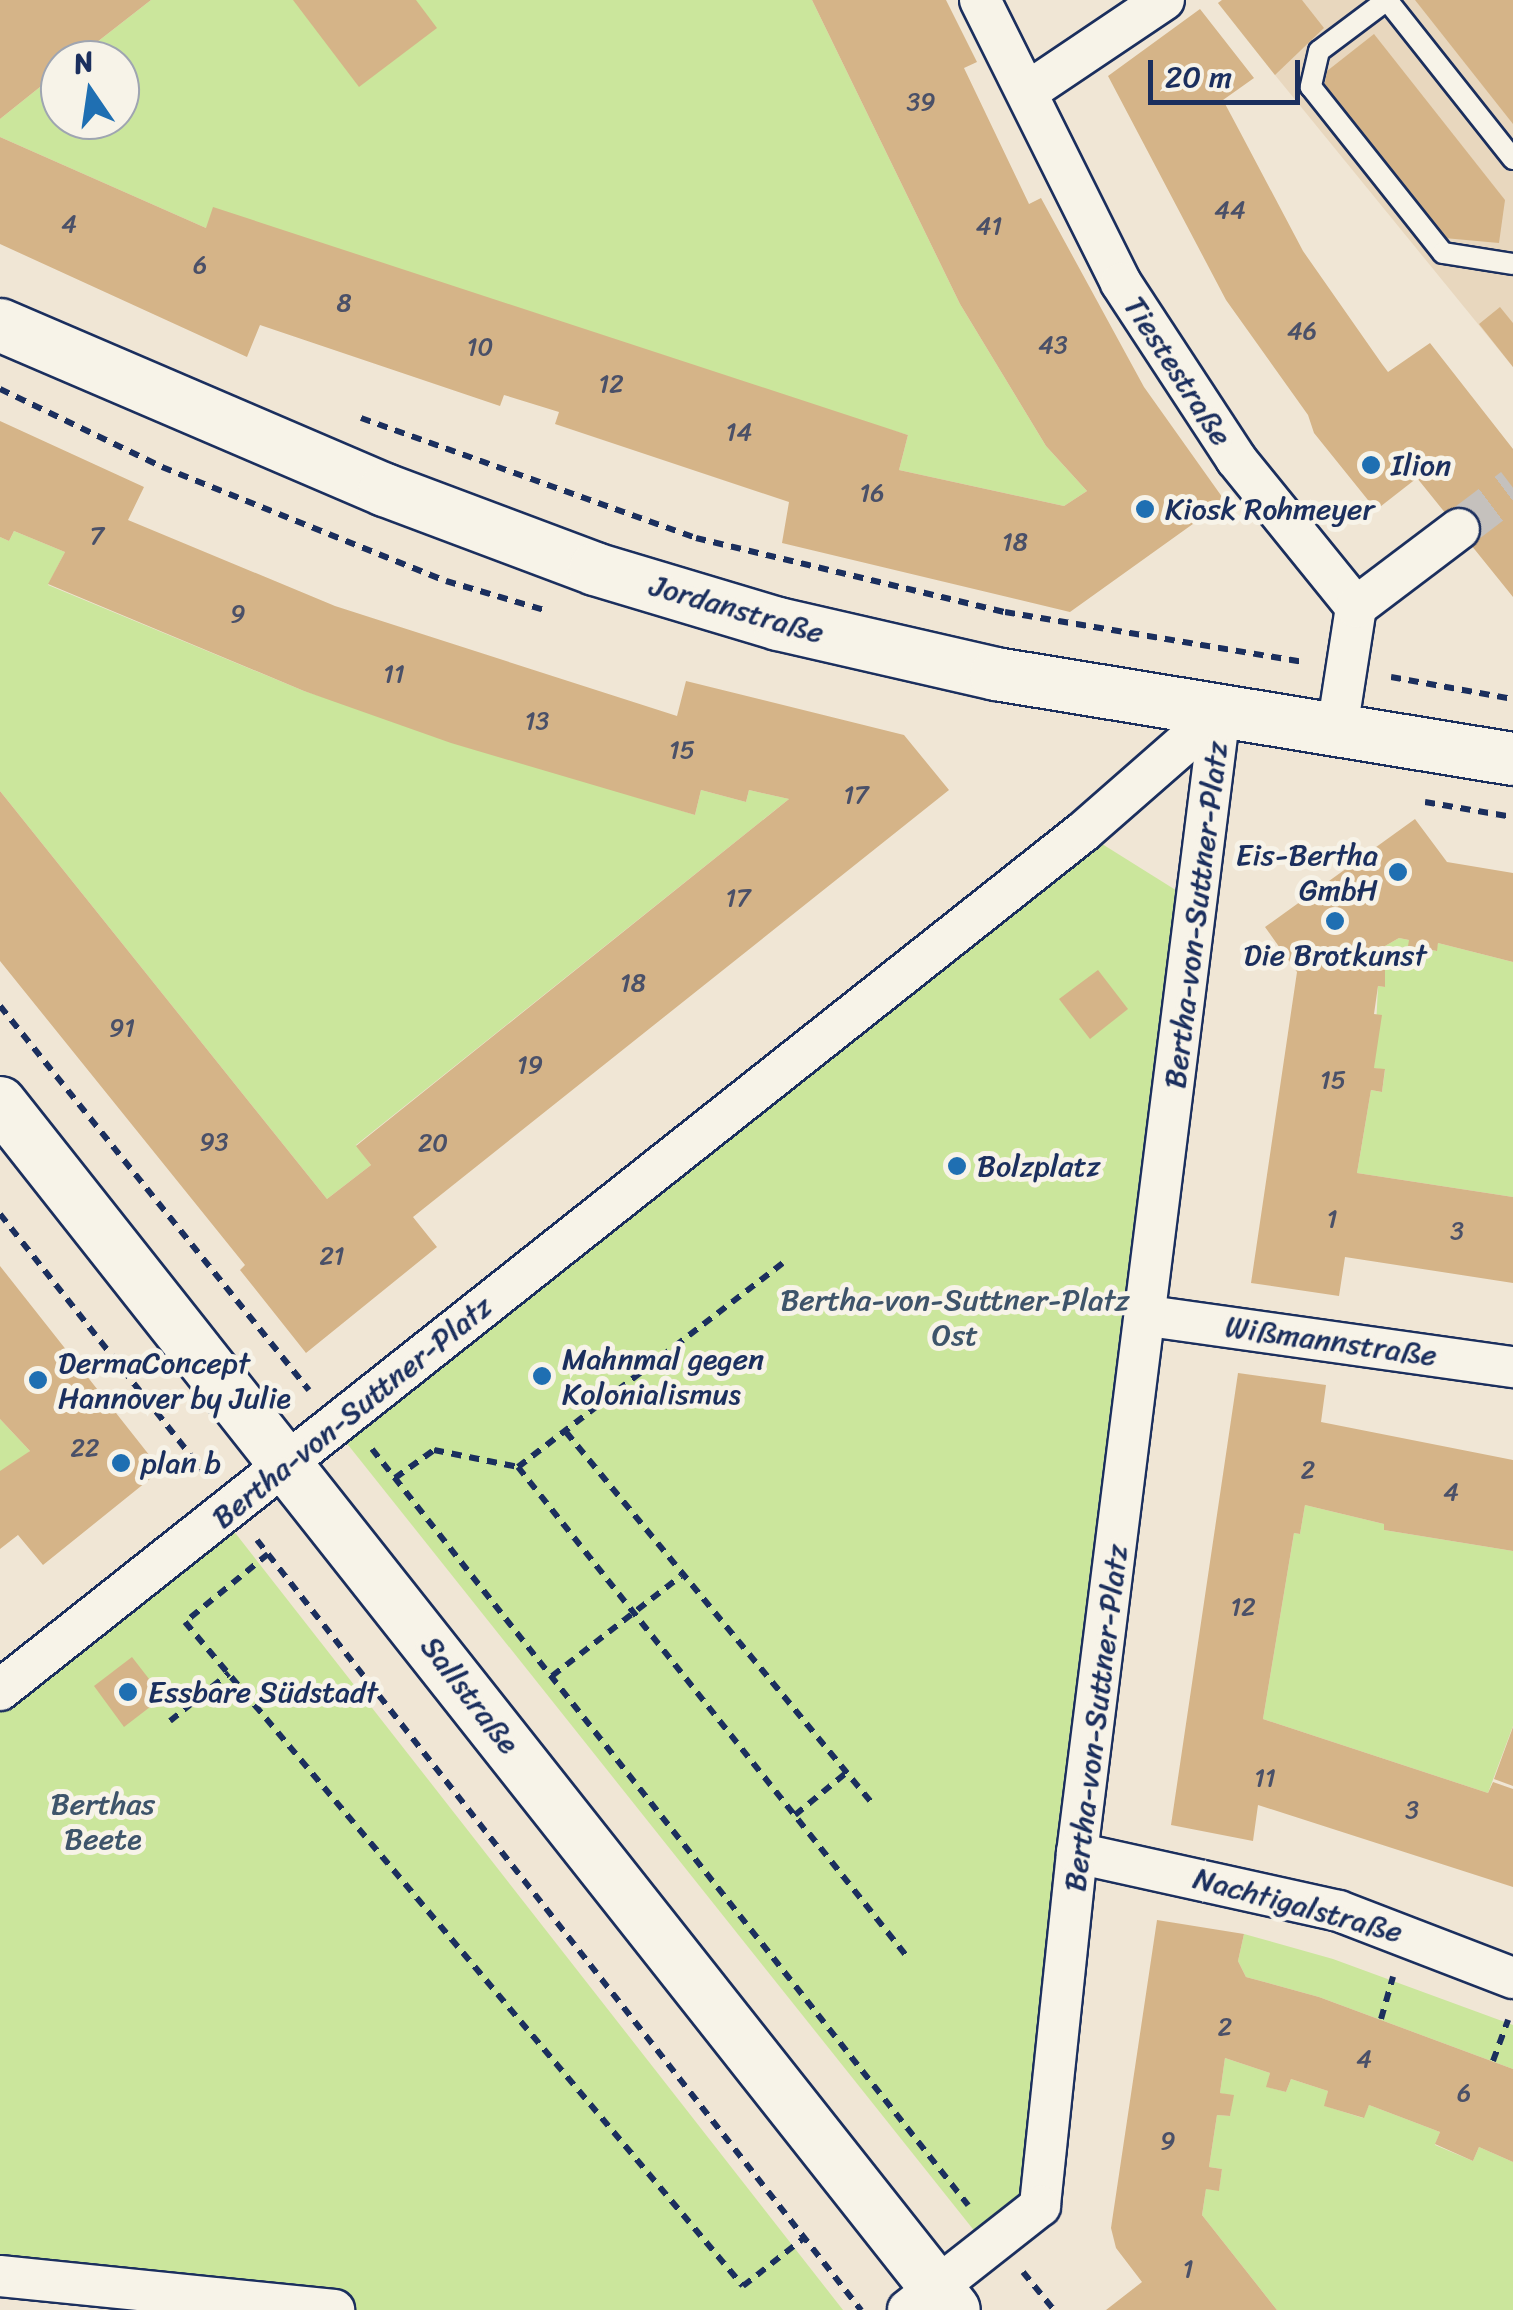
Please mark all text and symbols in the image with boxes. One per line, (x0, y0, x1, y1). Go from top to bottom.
text: N (69, 36, 99, 88)
north arrow (40, 40, 140, 140)
scale bar (1153, 40, 1306, 102)
text: 20 m (1165, 50, 1232, 104)
house number: 39 (906, 87, 936, 117)
house number: 44 (1214, 195, 1246, 225)
house number: 4 (61, 209, 77, 239)
house number: 41 (976, 211, 1002, 241)
house number: 6 (193, 250, 207, 280)
house number: 8 (336, 288, 352, 318)
street label: Tiestestraße (1116, 290, 1240, 452)
house number: 46 (1287, 316, 1317, 346)
house number: 43 (1038, 330, 1068, 360)
house number: 10 (467, 332, 493, 362)
house number: 12 (598, 369, 624, 399)
house number: 14 (726, 417, 752, 447)
place label: Ilion (1391, 447, 1451, 483)
marker: Ilion (1360, 454, 1382, 476)
house number: 16 (860, 478, 884, 508)
place label: Kiosk Rohmeyer (1165, 491, 1374, 527)
marker: Kiosk Rohmeyer (1134, 498, 1156, 520)
house number: 7 (90, 521, 104, 551)
house number: 18 (1002, 527, 1028, 557)
street label: Jordanstraße (646, 567, 828, 651)
house number: 9 (230, 599, 246, 629)
house number: 11 (383, 659, 405, 689)
house number: 13 (525, 706, 549, 736)
house number: 15 (669, 735, 695, 765)
street label: Bertha-von-Suttner-Platz (1157, 740, 1235, 1090)
house number: 17 (844, 780, 868, 810)
place label: Eis-Bertha GmbH (1236, 837, 1378, 908)
marker: Eis-Bertha GmbH (1387, 861, 1409, 883)
house number: 17 (726, 883, 750, 913)
marker: Die Brotkunst (1324, 910, 1346, 932)
place label: Die Brotkunst (1243, 937, 1427, 973)
house number: 18 (620, 968, 646, 998)
house number: 91 (109, 1013, 135, 1043)
house number: 19 (517, 1050, 543, 1080)
house number: 15 (1320, 1065, 1346, 1095)
house number: 93 (199, 1127, 229, 1157)
house number: 20 (418, 1128, 448, 1158)
place label: Bolzplatz (977, 1148, 1101, 1184)
marker: Bolzplatz (946, 1155, 968, 1177)
house number: 1 (1327, 1204, 1337, 1234)
house number: 3 (1450, 1216, 1464, 1246)
house number: 21 (319, 1241, 345, 1271)
park label: Bertha-von-Suttner-Platz Ost (780, 1282, 1130, 1352)
street label: Bertha-von-Suttner-Platz (205, 1288, 499, 1536)
street label: Wißmannstraße (1223, 1308, 1439, 1374)
place label: Mahnmal gegen Kolonialismus (562, 1341, 765, 1412)
place label: DermaConcept Hannover by Julie (58, 1345, 292, 1416)
marker: Mahnmal gegen Kolonialismus (531, 1365, 553, 1387)
marker: DermaConcept Hannover by Julie (27, 1369, 49, 1391)
house number: 22 (71, 1433, 99, 1463)
place label: plan b (141, 1445, 221, 1481)
marker: plan b (110, 1452, 132, 1474)
house number: 2 (1301, 1455, 1315, 1485)
house number: 4 (1443, 1477, 1459, 1507)
street label: Bertha-von-Suttner-Platz (1057, 1543, 1135, 1893)
house number: 12 (1230, 1592, 1256, 1622)
street label: Sallstraße (413, 1629, 527, 1761)
place label: Essbare Südstadt (148, 1674, 379, 1710)
marker: Essbare Südstadt (117, 1681, 139, 1703)
house number: 11 (1254, 1763, 1276, 1793)
park label: Berthas Beete (51, 1786, 155, 1856)
house number: 3 (1405, 1795, 1419, 1825)
street label: Nachtigalstraße (1190, 1860, 1406, 1950)
house number: 2 (1218, 2012, 1232, 2042)
house number: 4 (1356, 2044, 1372, 2074)
house number: 6 (1457, 2078, 1471, 2108)
house number: 9 (1160, 2126, 1176, 2156)
house number: 1 (1183, 2254, 1193, 2284)

